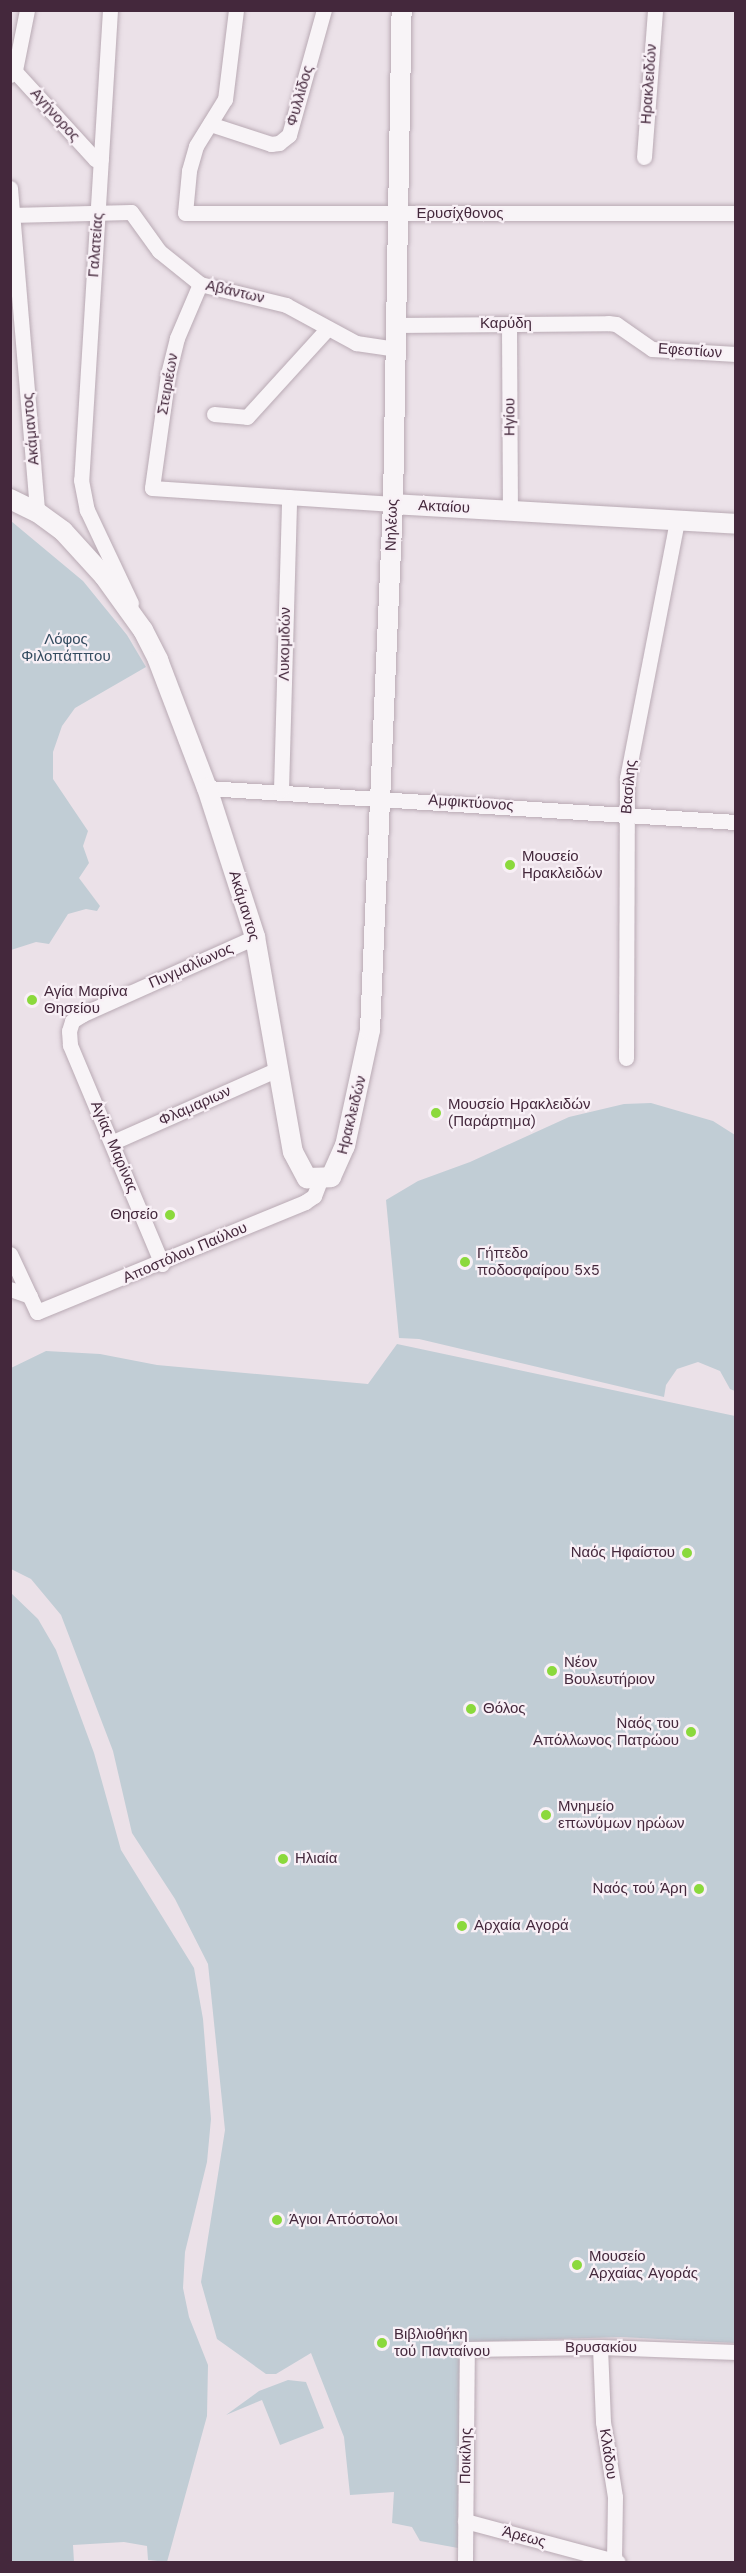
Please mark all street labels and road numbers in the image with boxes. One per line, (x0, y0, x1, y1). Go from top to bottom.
street label: Ηρακλειδών (637, 43, 661, 125)
street label: Φυλλίδος (283, 64, 317, 128)
street label: Αγήνορος (26, 85, 84, 145)
street label: Ερυσίχθονος (417, 205, 503, 223)
street label: Γαλατείας (85, 212, 107, 278)
street label: Αβάντων (204, 277, 266, 307)
street label: Καρύδη (480, 315, 532, 333)
street label: Εφεστίων (657, 340, 723, 362)
street label: Στειριέων (154, 352, 182, 416)
street label: Ακάμαντος (19, 392, 43, 466)
street label: Ηγίου (501, 398, 519, 436)
street label: Ακταίου (418, 497, 470, 517)
street label: Νηλέως (382, 499, 402, 551)
street label: Λυκομιδών (275, 607, 295, 681)
street label: Βασίλης (618, 759, 640, 815)
street label: Αμφικτύονος (428, 791, 514, 815)
street label: Ακάμαντος (225, 869, 263, 943)
street label: Πυγμαλίωνος (146, 939, 236, 993)
street label: Ηρακλειδών (334, 1074, 370, 1156)
street label: Φλαμαριων (156, 1082, 234, 1130)
street label: Αγίας Μαρίνας (87, 1098, 141, 1196)
street label: Αποστόλου Παύλου (120, 1219, 250, 1287)
street label: Βρυσακίου (565, 2339, 637, 2357)
street label: Κλάδου (595, 2427, 621, 2481)
street label: Ποικίλης (457, 2428, 475, 2484)
street label: Άρεως (500, 2523, 548, 2551)

